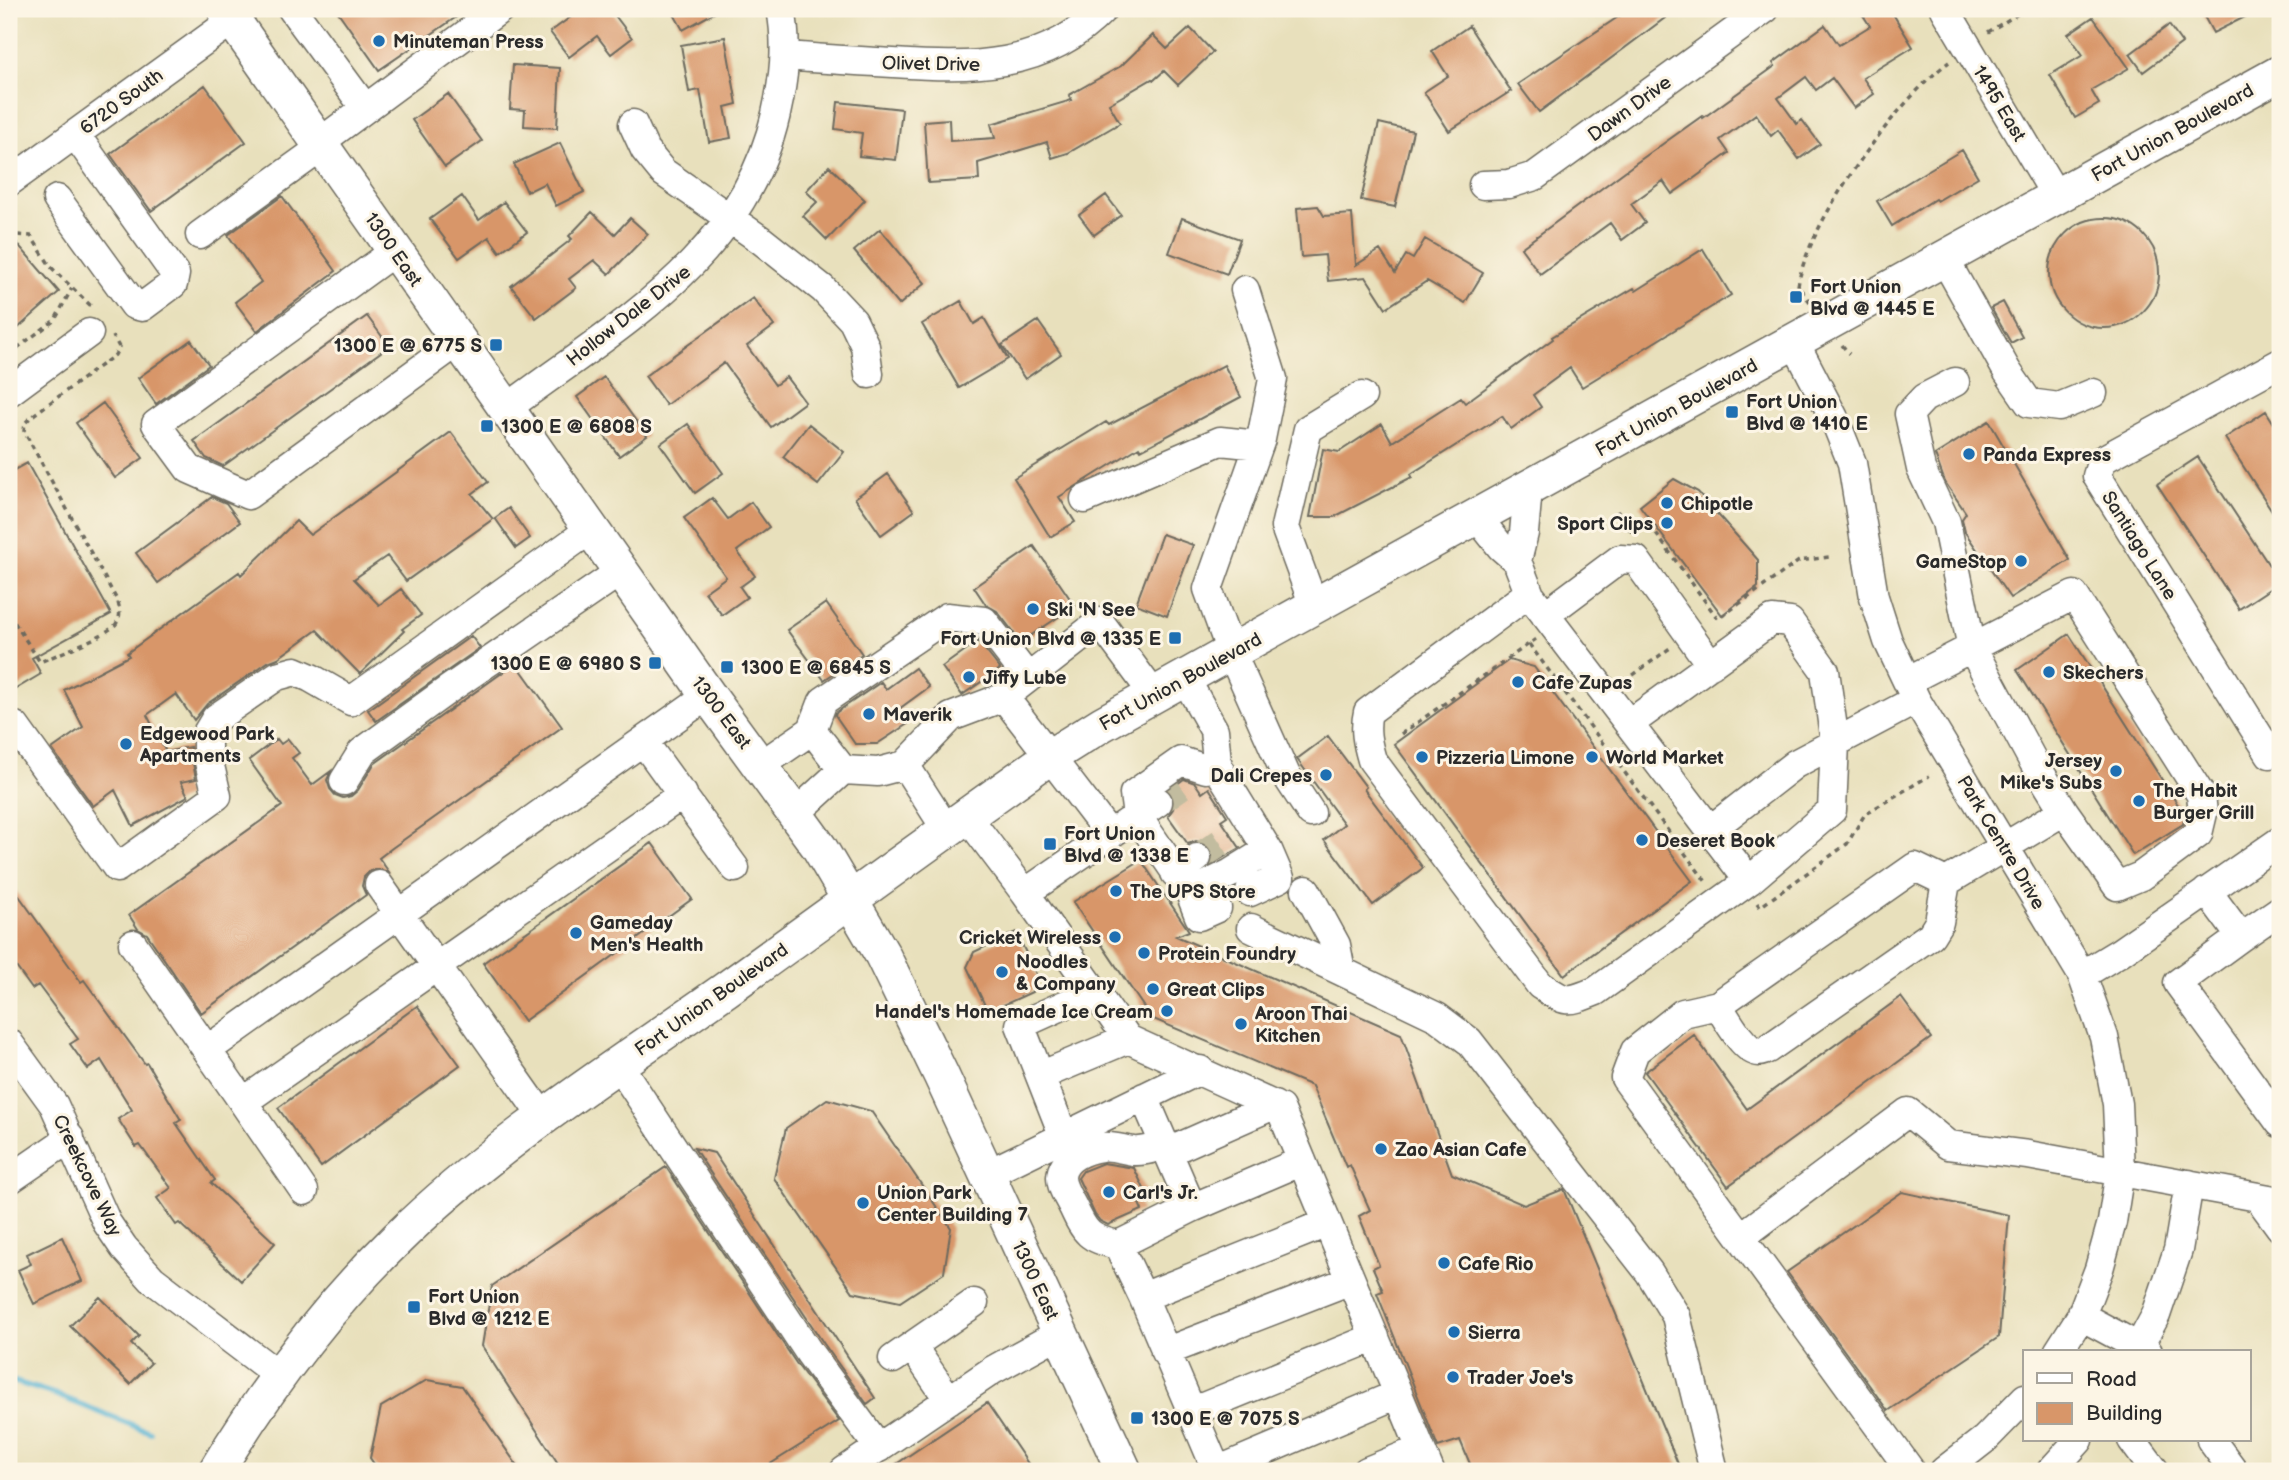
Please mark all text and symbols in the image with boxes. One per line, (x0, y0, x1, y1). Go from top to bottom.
place label: Minuteman Press (393, 31, 544, 54)
marker: Minuteman Press (371, 33, 387, 49)
street label: Olivet Drive (882, 52, 980, 77)
street label: 1495 East (1967, 62, 2030, 146)
street label: 6720 South (76, 64, 168, 140)
street label: Dawn Drive (1584, 71, 1676, 147)
street label: Fort Union Boulevard (2088, 79, 2258, 187)
street label: 1300 East (359, 208, 427, 291)
street label: Hollow Dale Drive (562, 261, 696, 372)
place label: Fort Union Blvd @ 1445 E (1810, 276, 1935, 321)
marker: Fort Union Blvd @ 1445 E (1788, 289, 1804, 305)
place label: 1300 E @ 6775 S (334, 335, 482, 358)
marker: 1300 E @ 6775 S (488, 337, 504, 353)
street label: Fort Union Boulevard (1592, 354, 1762, 462)
place label: Fort Union Blvd @ 1410 E (1746, 391, 1868, 436)
marker: Fort Union Blvd @ 1410 E (1724, 404, 1740, 420)
place label: 1300 E @ 6808 S (501, 416, 652, 439)
marker: 1300 E @ 6808 S (479, 418, 495, 434)
place label: Panda Express (1983, 444, 2111, 467)
marker: Panda Express (1961, 446, 1977, 462)
street label: Santiago Lane (2096, 487, 2181, 604)
place label: Chipotle (1681, 493, 1753, 516)
marker: Chipotle (1659, 495, 1675, 511)
place label: Sport Clips (1557, 513, 1653, 536)
marker: Sport Clips (1659, 515, 1675, 531)
place label: GameStop (1916, 551, 2007, 574)
marker: GameStop (2013, 553, 2029, 569)
place label: Ski 'N See (1047, 599, 1135, 622)
marker: Ski 'N See (1025, 601, 1041, 617)
place label: Fort Union Blvd @ 1335 E (940, 628, 1161, 651)
street label: Fort Union Boulevard (1096, 628, 1266, 736)
marker: Fort Union Blvd @ 1335 E (1167, 630, 1183, 646)
place label: 1300 E @ 6980 S (490, 653, 641, 676)
marker: 1300 E @ 6980 S (647, 655, 663, 671)
place label: 1300 E @ 6845 S (741, 657, 891, 680)
marker: 1300 E @ 6845 S (719, 659, 735, 675)
place label: Skechers (2063, 662, 2144, 685)
marker: Skechers (2041, 664, 2057, 680)
place label: Jiffy Lube (983, 667, 1067, 690)
marker: Jiffy Lube (961, 669, 977, 685)
street label: 1300 East (686, 672, 756, 754)
place label: Cafe Zupas (1532, 672, 1632, 695)
marker: Cafe Zupas (1510, 674, 1526, 690)
place label: Maverik (883, 704, 952, 727)
marker: Maverik (861, 706, 877, 722)
place label: Edgewood Park Apartments (139, 723, 274, 768)
marker: Edgewood Park Apartments (118, 736, 134, 752)
place label: Pizzeria Limone (1436, 747, 1574, 770)
place label: World Market (1606, 747, 1724, 770)
marker: Pizzeria Limone (1414, 749, 1430, 765)
marker: World Market (1584, 749, 1600, 765)
place label: Jersey Mike's Subs (2000, 750, 2102, 795)
marker: Jersey Mike's Subs (2108, 763, 2124, 779)
place label: Dali Crepes (1211, 765, 1312, 788)
marker: Dali Crepes (1318, 767, 1334, 783)
street label: Park Centre Drive (1952, 772, 2050, 914)
place label: The Habit Burger Grill (2153, 780, 2254, 825)
marker: The Habit Burger Grill (2131, 793, 2147, 809)
place label: Fort Union Blvd @ 1338 E (1064, 823, 1189, 868)
place label: Deseret Book (1656, 830, 1775, 853)
marker: Deseret Book (1634, 832, 1650, 848)
marker: Fort Union Blvd @ 1338 E (1042, 836, 1058, 852)
place label: The UPS Store (1130, 881, 1256, 904)
marker: The UPS Store (1108, 883, 1124, 899)
place label: Gameday Men's Health (590, 912, 703, 957)
marker: Gameday Men's Health (568, 925, 584, 941)
place label: Cricket Wireless (959, 927, 1101, 950)
marker: Cricket Wireless (1107, 929, 1123, 945)
street label: Fort Union Boulevard (631, 939, 793, 1062)
place label: Protein Foundry (1158, 943, 1296, 966)
marker: Protein Foundry (1136, 945, 1152, 961)
place label: Noodles & Company (1016, 951, 1116, 996)
marker: Noodles & Company (994, 964, 1010, 980)
place label: Great Clips (1167, 979, 1265, 1002)
marker: Great Clips (1145, 981, 1161, 997)
place label: Handel's Homemade Ice Cream (875, 1001, 1153, 1024)
marker: Handel's Homemade Ice Cream (1159, 1003, 1175, 1019)
place label: Aroon Thai Kitchen (1254, 1003, 1348, 1048)
marker: Aroon Thai Kitchen (1233, 1016, 1249, 1032)
street label: Creekcove Way (47, 1111, 126, 1241)
place label: Zao Asian Cafe (1395, 1139, 1527, 1162)
marker: Zao Asian Cafe (1373, 1141, 1389, 1157)
place label: Union Park Center Building 7 (877, 1182, 1028, 1227)
place label: Carl's Jr. (1123, 1182, 1198, 1205)
marker: Carl's Jr. (1101, 1184, 1117, 1200)
marker: Union Park Center Building 7 (855, 1195, 871, 1211)
street label: 1300 East (1006, 1237, 1063, 1324)
place label: Cafe Rio (1458, 1253, 1534, 1276)
marker: Cafe Rio (1436, 1255, 1452, 1271)
place label: Fort Union Blvd @ 1212 E (428, 1286, 550, 1331)
marker: Fort Union Blvd @ 1212 E (406, 1299, 422, 1315)
place label: Sierra (1468, 1322, 1521, 1345)
marker: Sierra (1446, 1324, 1462, 1340)
legend (2023, 1350, 2250, 1442)
place label: Trader Joe's (1467, 1367, 1573, 1390)
text: Road (2086, 1367, 2137, 1392)
marker: Trader Joe's (1445, 1369, 1461, 1385)
text: Building (2086, 1401, 2162, 1426)
place label: 1300 E @ 7075 S (1151, 1408, 1299, 1431)
marker: 1300 E @ 7075 S (1129, 1410, 1145, 1426)

